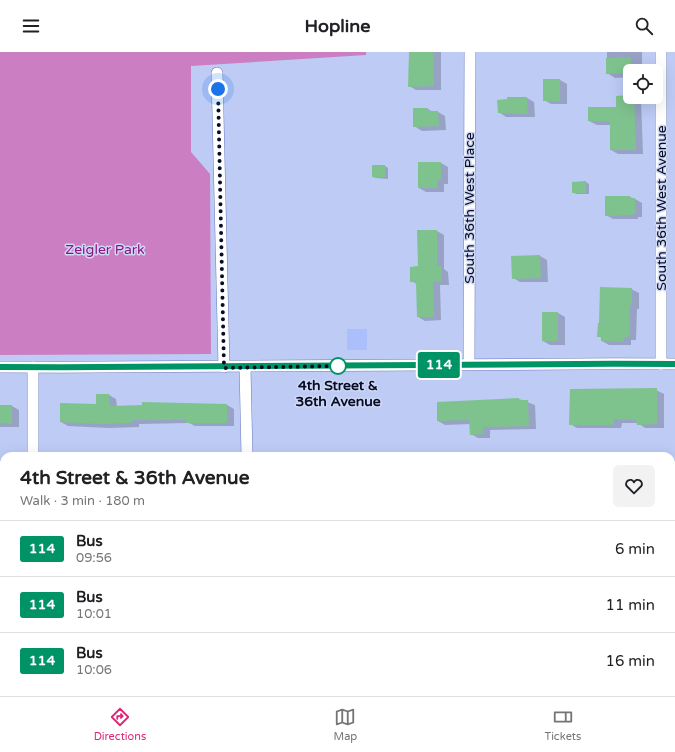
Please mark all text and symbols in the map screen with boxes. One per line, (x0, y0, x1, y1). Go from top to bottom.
icon: menu (20, 15, 42, 37)
text: Hopline (305, 15, 370, 37)
icon: search (633, 15, 655, 37)
map controls (623, 64, 663, 104)
button: locate (623, 64, 663, 104)
your location (208, 79, 228, 99)
street label: South 36th West Avenue (653, 125, 670, 291)
street label: South 36th West Place (461, 132, 478, 284)
park label: Zeigler Park (65, 241, 145, 258)
line badge: 114 (416, 352, 462, 378)
text: 114 (426, 356, 452, 373)
marker: 4th Street & 36th Avenue (329, 357, 347, 375)
place label: 4th Street & 36th Avenue (295, 377, 381, 410)
button: heart (613, 465, 655, 507)
text: 4th Street & 36th Avenue (20, 467, 249, 489)
text: Walk · 3 min · 180 m (20, 493, 145, 509)
text: Bus (76, 532, 103, 550)
text: 114 (29, 540, 55, 557)
text: 6 min (615, 540, 655, 558)
text: 09:56 (76, 550, 112, 566)
text: Bus (76, 588, 103, 606)
text: 114 (29, 596, 55, 613)
text: 11 min (606, 596, 655, 614)
text: 10:01 (76, 606, 112, 622)
text: Bus (76, 644, 103, 662)
text: 114 (29, 652, 55, 669)
text: 16 min (606, 652, 655, 670)
text: 10:06 (76, 662, 112, 678)
tab: Directions (94, 706, 146, 743)
tab: Map (334, 706, 357, 743)
tab: Tickets (545, 706, 581, 743)

